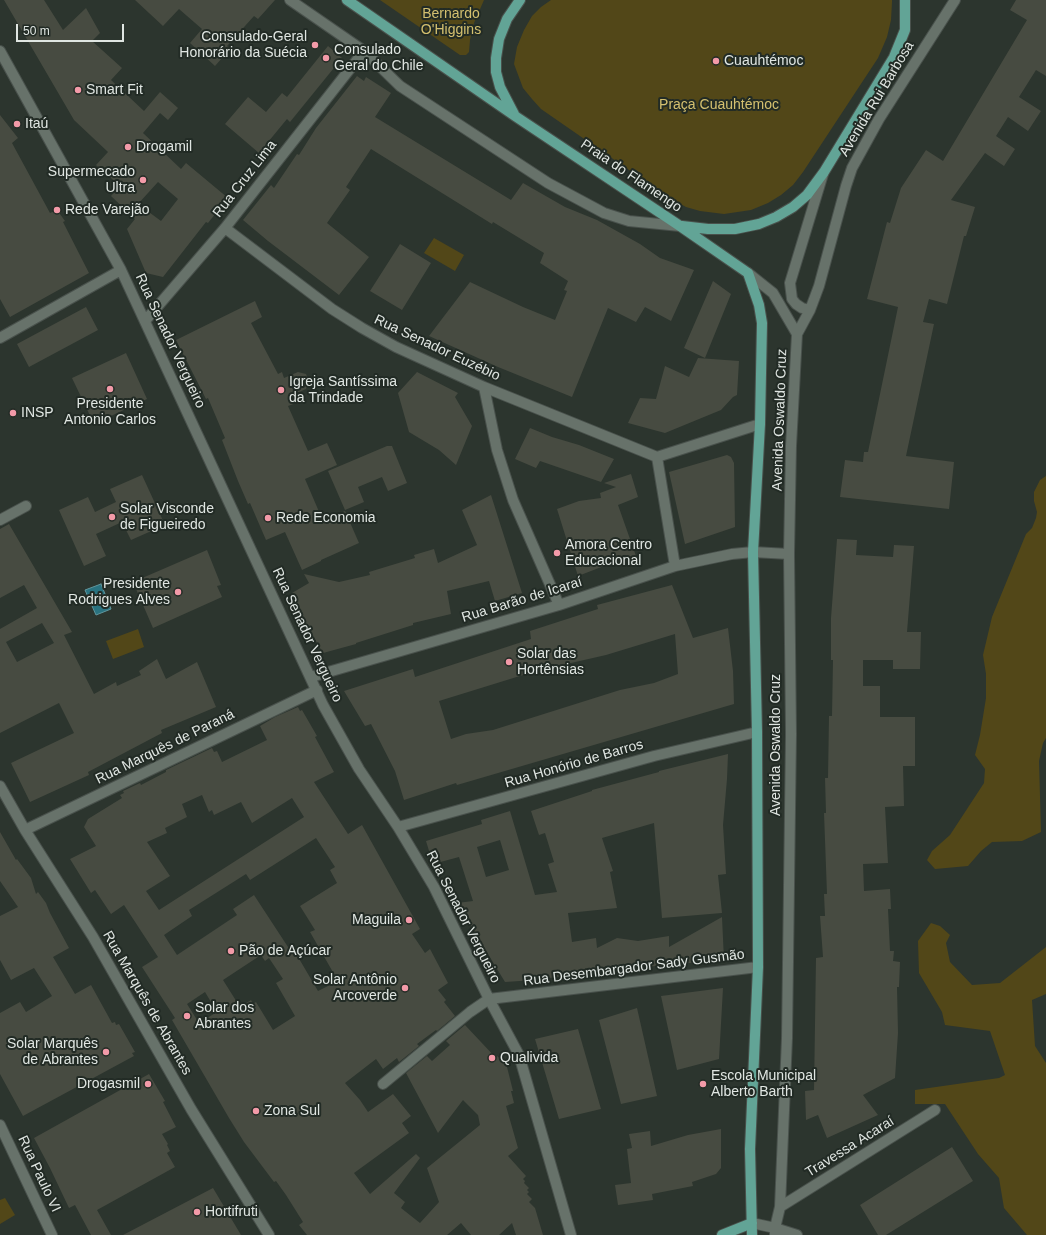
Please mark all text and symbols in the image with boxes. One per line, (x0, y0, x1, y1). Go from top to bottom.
park label: Bernardo O'Higgins (421, 6, 481, 38)
scale bar (18, 16, 126, 42)
text: 50 m (23, 24, 50, 38)
place label: Consulado-Geral Honorário da Suécia (179, 29, 307, 62)
street label: Avenida Rui Barbosa (836, 38, 918, 160)
marker: Consulado-Geral Honorário da Suécia (310, 40, 320, 50)
place label: Consulado Geral do Chile (334, 42, 423, 74)
marker: Consulado Geral do Chile (321, 53, 331, 63)
place label: Cuauhtémoc (724, 53, 803, 69)
marker: Cuauhtémoc (711, 56, 721, 66)
place label: Smart Fit (86, 82, 143, 98)
marker: Smart Fit (73, 85, 83, 95)
park label: Praça Cuauhtémoc (659, 97, 779, 113)
place label: Itaú (25, 116, 48, 132)
marker: Itaú (12, 119, 22, 129)
street label: Praia do Flamengo (577, 136, 685, 216)
street label: Rua Cruz Lima (210, 137, 280, 221)
place label: Drogamil (136, 139, 192, 155)
marker: Drogamil (123, 142, 133, 152)
place label: Supermecado Ultra (48, 164, 135, 196)
marker: Supermecado Ultra (138, 175, 148, 185)
place label: Rede Varejão (65, 202, 150, 218)
marker: Rede Varejão (52, 205, 62, 215)
street label: Rua Senador Vergueiro (131, 271, 209, 411)
street label: Rua Senador Euzébio (371, 311, 503, 385)
street label: Avenida Oswaldo Cruz (769, 349, 791, 491)
place label: Igreja Santíssima da Trindade (289, 374, 397, 406)
marker: Presidente Antonio Carlos (105, 384, 115, 394)
marker: Igreja Santíssima da Trindade (276, 385, 286, 395)
place label: Presidente Antonio Carlos (64, 396, 156, 428)
place label: INSP (21, 405, 54, 421)
marker: INSP (8, 408, 18, 418)
place label: Solar Visconde de Figueiredo (120, 501, 214, 534)
place label: Rede Economia (276, 510, 376, 526)
marker: Solar Visconde de Figueiredo (107, 512, 117, 522)
marker: Rede Economia (263, 513, 273, 523)
place label: Amora Centro Educacional (565, 537, 652, 570)
marker: Amora Centro Educacional (552, 548, 562, 558)
street label: Rua Senador Vergueiro (268, 565, 346, 705)
street label: Rua Barão de Icaraí (460, 574, 584, 626)
place label: Presidente Rodrigues Alves (68, 576, 170, 608)
marker: Presidente Rodrigues Alves (173, 587, 183, 597)
place label: Solar das Hortênsias (517, 646, 584, 678)
marker: Solar das Hortênsias (504, 657, 514, 667)
street label: Avenida Oswaldo Cruz (768, 674, 784, 816)
street label: Rua Marquês de Paraná (93, 706, 237, 788)
street label: Rua Honório de Barros (503, 736, 645, 792)
street label: Rua Senador Vergueiro (422, 848, 504, 986)
place label: Maguila (352, 912, 401, 928)
marker: Maguila (404, 915, 414, 925)
street label: Rua Marquês de Abrantes (99, 928, 195, 1078)
place label: Pão de Açúcar (239, 943, 331, 959)
marker: Pão de Açúcar (226, 946, 236, 956)
street label: Rua Desembargador Sady Gusmão (523, 946, 745, 990)
place label: Solar Antônio Arcoverde (313, 972, 397, 1004)
marker: Solar Antônio Arcoverde (400, 983, 410, 993)
place label: Solar dos Abrantes (195, 1000, 254, 1032)
marker: Solar dos Abrantes (182, 1011, 192, 1021)
place label: Solar Marquês de Abrantes (7, 1036, 98, 1068)
marker: Solar Marquês de Abrantes (101, 1047, 111, 1057)
place label: Qualivida (500, 1050, 558, 1066)
marker: Qualivida (487, 1053, 497, 1063)
place label: Escola Municipal Alberto Barth (711, 1068, 816, 1100)
place label: Drogasmil (77, 1076, 140, 1092)
marker: Drogasmil (143, 1079, 153, 1089)
marker: Escola Municipal Alberto Barth (698, 1079, 708, 1089)
place label: Zona Sul (264, 1103, 320, 1119)
marker: Zona Sul (251, 1106, 261, 1116)
street label: Travessa Acaraí (803, 1113, 897, 1181)
street label: Rua Paulo VI (14, 1133, 64, 1215)
place label: Hortifruti (205, 1204, 258, 1220)
marker: Hortifruti (192, 1207, 202, 1217)

